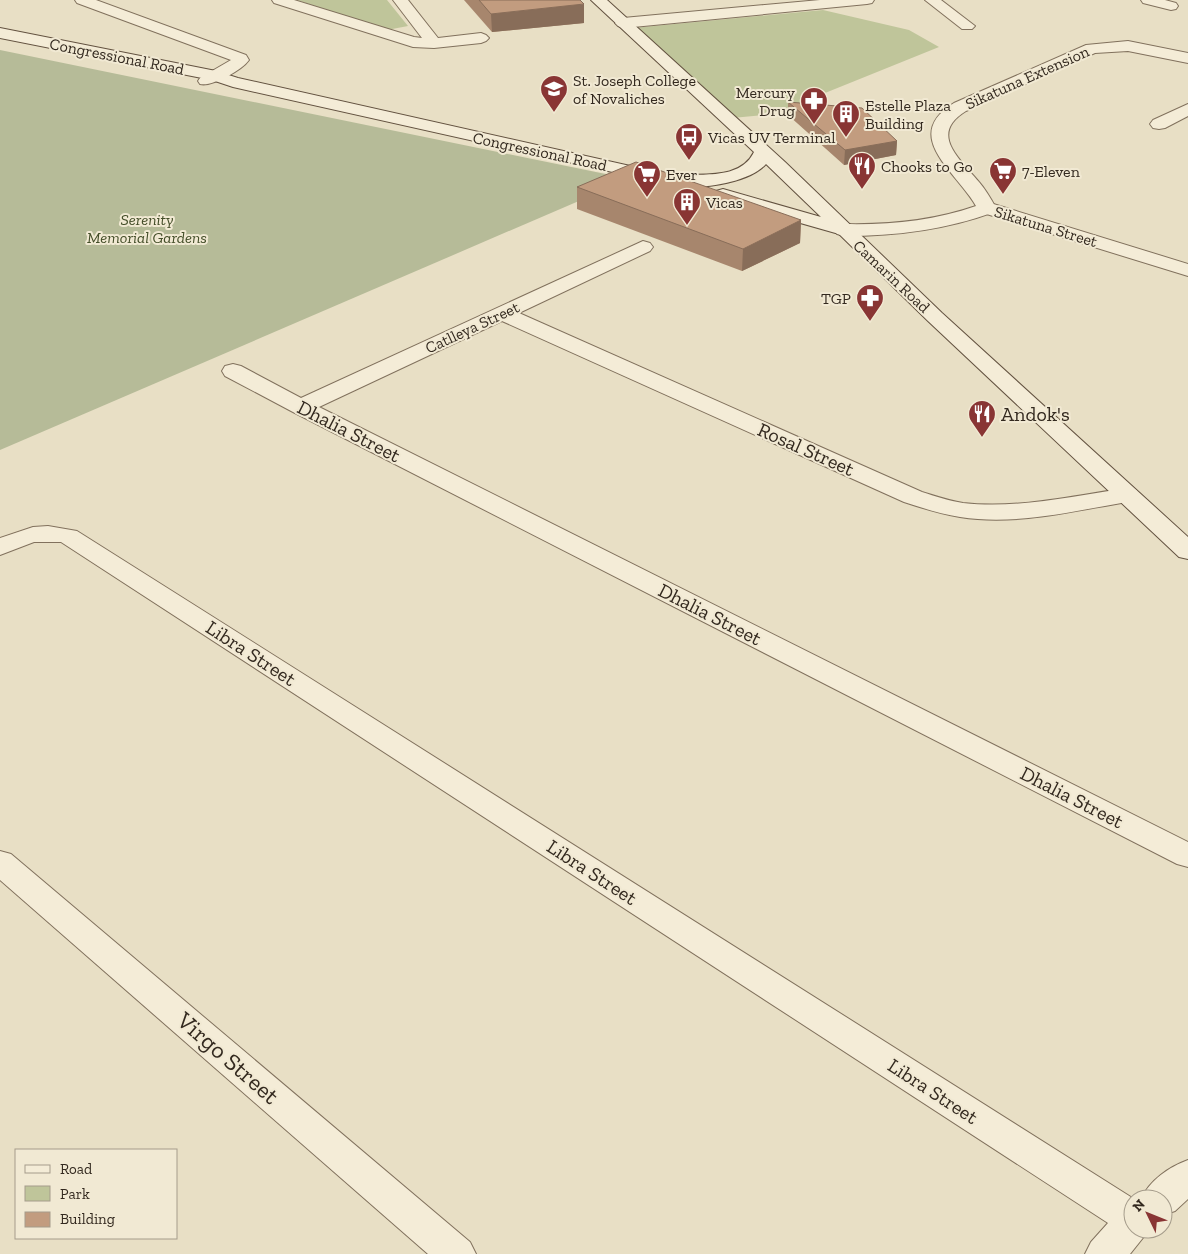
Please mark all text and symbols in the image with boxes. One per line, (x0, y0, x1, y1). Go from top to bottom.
street label: Congressional Road (48, 34, 186, 79)
street label: Sikatuna Extension (962, 41, 1093, 113)
place label: St. Joseph College of Novaliches (573, 71, 696, 108)
school or university icon: St. Joseph College of Novaliches (539, 74, 569, 113)
place label: Mercury Drug (736, 83, 796, 120)
pharmacy icon: Mercury Drug (799, 86, 829, 125)
place label: Estelle Plaza Building (865, 96, 951, 133)
building icon: Estelle Plaza Building (831, 99, 861, 138)
bus stop icon: Vicas UV Terminal (674, 122, 704, 161)
street label: Congressional Road (471, 128, 609, 175)
place label: Vicas UV Terminal (707, 128, 836, 147)
restaurant icon: Chooks to Go (847, 151, 877, 190)
supermarket icon: 7-Eleven (988, 156, 1018, 195)
place label: Chooks to Go (881, 157, 973, 176)
supermarket icon: Ever (632, 159, 662, 198)
place label: 7-Eleven (1022, 162, 1081, 181)
place label: Ever (666, 165, 698, 184)
building icon: Vicas (672, 187, 702, 226)
place label: Vicas (705, 193, 743, 212)
street label: Sikatuna Street (992, 202, 1100, 251)
park label: Serenity Memorial Gardens (87, 210, 207, 247)
street label: Camarin Road (849, 236, 934, 317)
pharmacy icon: TGP (855, 283, 885, 322)
place label: TGP (821, 289, 851, 308)
street label: Catlleya Street (422, 297, 522, 358)
street label: Dhalia Street (293, 395, 405, 467)
restaurant icon: Andok's (967, 399, 997, 438)
place label: Andok's (1001, 402, 1070, 426)
street label: Rosal Street (754, 417, 859, 481)
street label: Dhalia Street (654, 578, 766, 650)
street label: Libra Street (201, 615, 301, 691)
street label: Dhalia Street (1016, 761, 1128, 833)
street label: Libra Street (542, 834, 642, 910)
street label: Virgo Street (171, 1005, 285, 1110)
street label: Libra Street (883, 1053, 983, 1129)
legend (15, 1149, 178, 1239)
text: Road (60, 1160, 93, 1178)
text: Park (60, 1185, 90, 1203)
north arrow (1123, 1189, 1173, 1239)
text: N (1129, 1196, 1149, 1215)
text: Building (60, 1210, 115, 1228)

